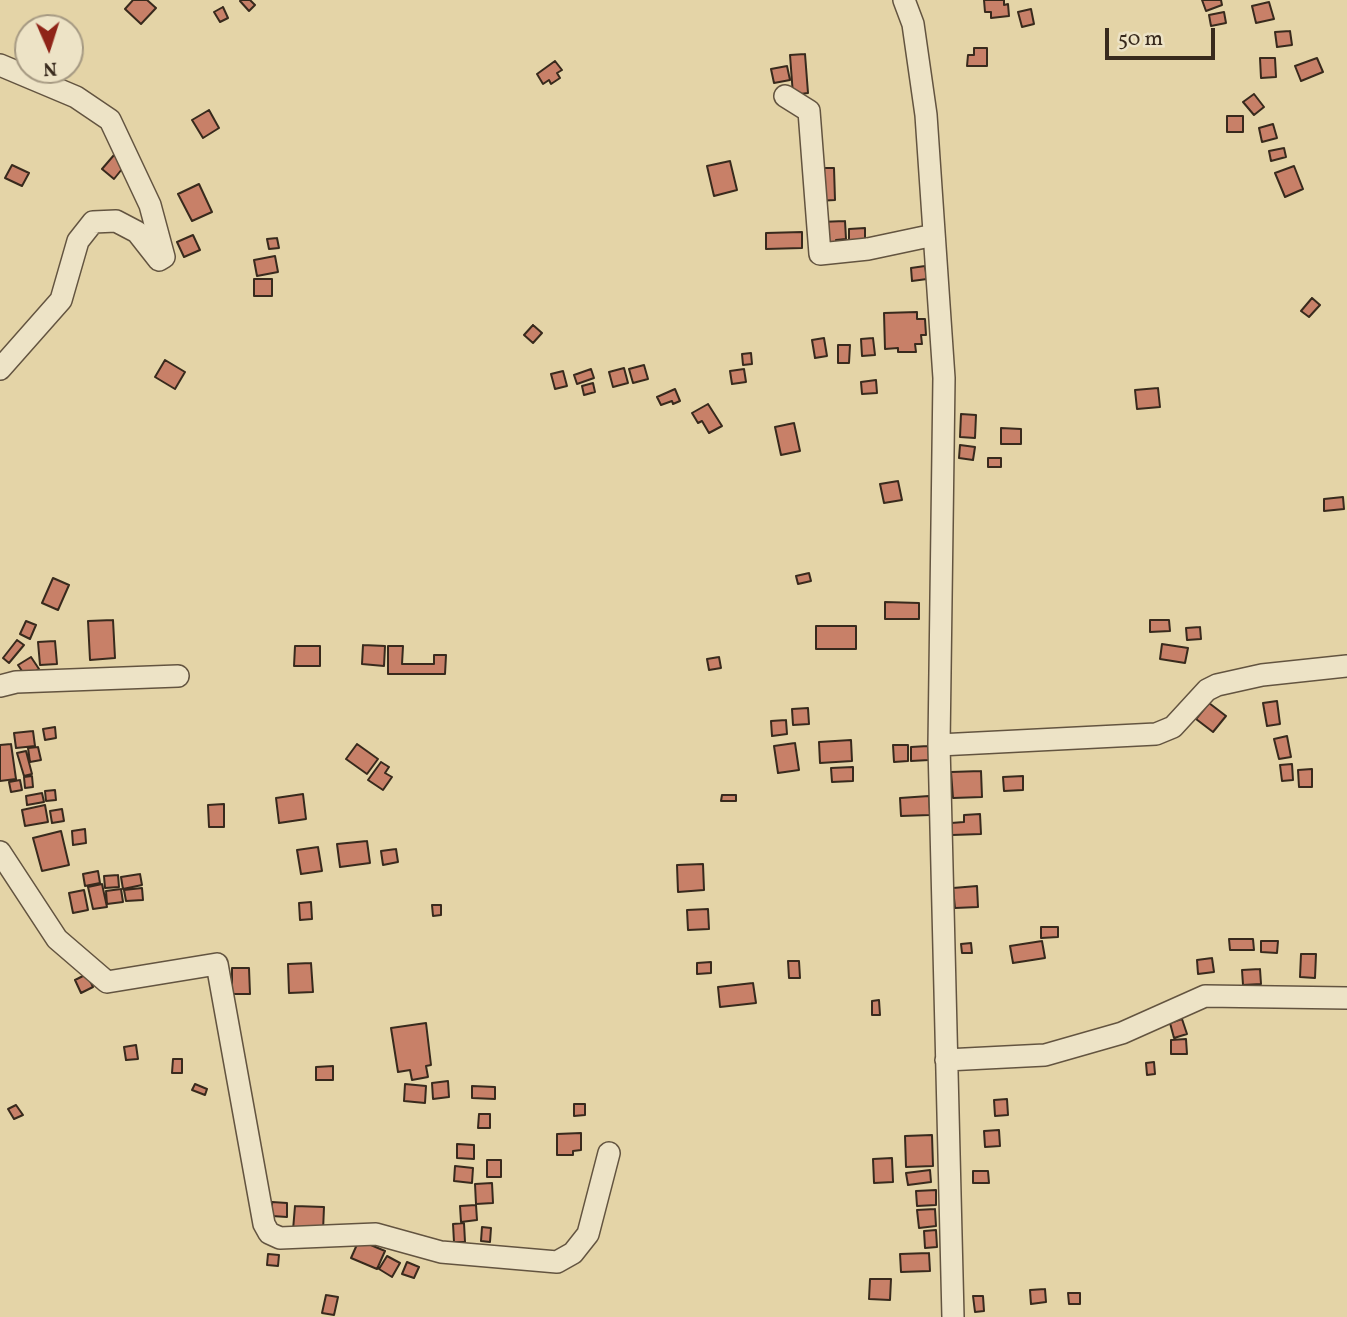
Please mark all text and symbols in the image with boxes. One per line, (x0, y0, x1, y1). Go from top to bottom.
north arrow (14, 14, 84, 84)
scale bar (1109, 14, 1219, 58)
text: 50 m (1118, 25, 1163, 54)
text: N (42, 55, 58, 81)

